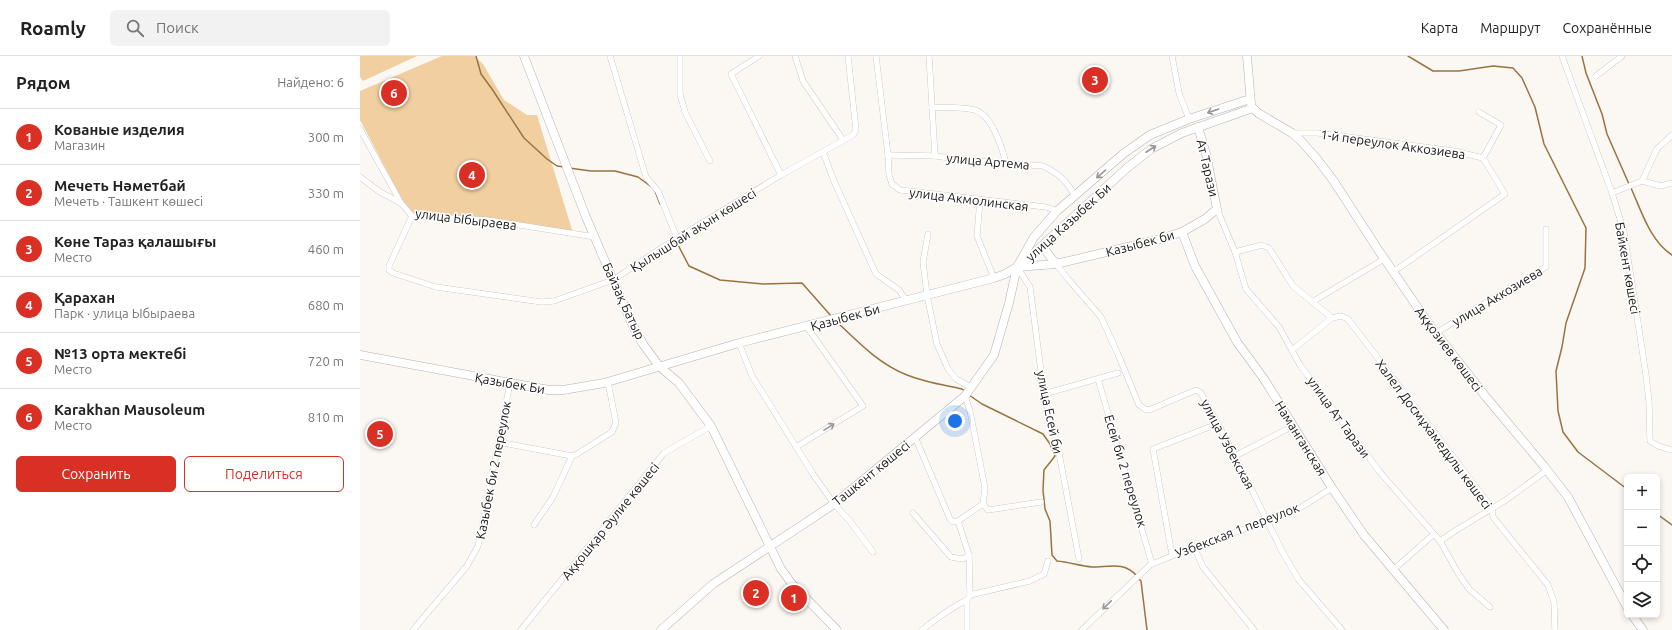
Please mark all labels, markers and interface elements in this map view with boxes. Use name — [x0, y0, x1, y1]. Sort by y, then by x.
search box — [110, 10, 390, 46]
text: Roamly — [20, 17, 86, 39]
icon: search — [124, 17, 146, 39]
text: Поиск — [156, 19, 199, 36]
text: Карта — [1421, 20, 1458, 36]
text: Маршрут — [1480, 20, 1541, 36]
text: Сохранённые — [1563, 20, 1652, 36]
pin: 3 — [1082, 65, 1108, 95]
text: Рядом — [16, 73, 71, 92]
text: Найдено: 6 — [277, 75, 344, 89]
pin: 6 — [381, 78, 407, 108]
one-way arrow — [1206, 108, 1219, 115]
text: Кованые изделия — [54, 121, 185, 138]
street label: 1-й переулок Аккозиева — [1320, 127, 1466, 161]
text: 1 — [25, 130, 33, 144]
text: 300 m — [308, 130, 344, 144]
text: Магазин — [54, 138, 105, 152]
street label: Ат Тарази — [1195, 138, 1221, 198]
one-way arrow — [1145, 145, 1157, 153]
street label: улица Артема — [946, 150, 1030, 172]
pin: 4 — [459, 160, 485, 190]
one-way arrow — [1095, 169, 1106, 178]
text: Мечеть Нәметбай — [54, 177, 186, 194]
street label: улица Казыбек Би — [1023, 180, 1113, 264]
street label: Қылышбай ақын көшесі — [628, 185, 758, 275]
street label: улица Акмолинская — [909, 185, 1029, 213]
text: 2 — [25, 186, 33, 200]
text: 330 m — [308, 186, 344, 200]
text: Мечеть · Ташкент көшесі — [54, 194, 203, 208]
street label: улица Ыбыраева — [415, 206, 517, 232]
street label: Байкент көшесі — [1613, 221, 1643, 315]
street label: Казыбек би — [1104, 227, 1176, 259]
text: Көне Тараз қалашығы — [54, 233, 216, 250]
text: 3 — [25, 242, 33, 256]
text: 460 m — [308, 242, 344, 256]
text: Место — [54, 250, 92, 264]
street label: Байзақ Батыр — [600, 260, 648, 342]
street label: улица Аккозиева — [1449, 264, 1545, 328]
text: Қарахан — [54, 289, 115, 306]
text: 4 — [25, 298, 33, 312]
text: 680 m — [308, 298, 344, 312]
street label: Қазыбек Би — [809, 301, 881, 333]
street label: Аққозиев көшесі — [1413, 304, 1485, 394]
text: Парк · улица Ыбыраева — [54, 306, 195, 320]
text: №13 орта мектебі — [54, 345, 187, 362]
text: 5 — [25, 354, 33, 368]
text: 720 m — [308, 354, 344, 368]
street label: Халел Досмұхамедұлы көшесі — [1373, 357, 1495, 511]
text: Место — [54, 362, 92, 376]
street label: улица Есей би — [1034, 369, 1066, 455]
street label: Қазыбек Би — [474, 370, 546, 396]
street label: улица Ат Тарази — [1305, 374, 1373, 460]
street label: улица Узбекская — [1198, 397, 1258, 491]
street label: Наманганская — [1272, 398, 1330, 478]
street label: Казыбек би 2 переулок — [473, 399, 513, 540]
text: Karakhan Mausoleum — [54, 401, 205, 418]
text: 6 — [25, 410, 33, 424]
text: 810 m — [308, 410, 344, 424]
your location — [945, 411, 965, 431]
street label: Есей би 2 переулок — [1102, 413, 1150, 529]
text: Место — [54, 418, 92, 432]
pin: 5 — [367, 419, 393, 449]
one-way arrow — [823, 422, 835, 430]
street label: Ташкент көшесі — [830, 438, 912, 508]
button: Сохранить — [16, 456, 176, 492]
button: Поделиться — [184, 456, 344, 492]
street label: Аққошқар Әулие көшесі — [559, 460, 661, 582]
map controls — [1624, 474, 1660, 618]
button: + — [1624, 474, 1660, 510]
street label: Узбекская 1 переулок — [1173, 500, 1301, 560]
button: − — [1624, 510, 1660, 546]
button: locate — [1624, 546, 1660, 582]
pin: 2 — [743, 578, 769, 608]
button: layers — [1624, 582, 1660, 618]
pin: 1 — [781, 583, 807, 613]
one-way arrow — [1103, 600, 1113, 609]

